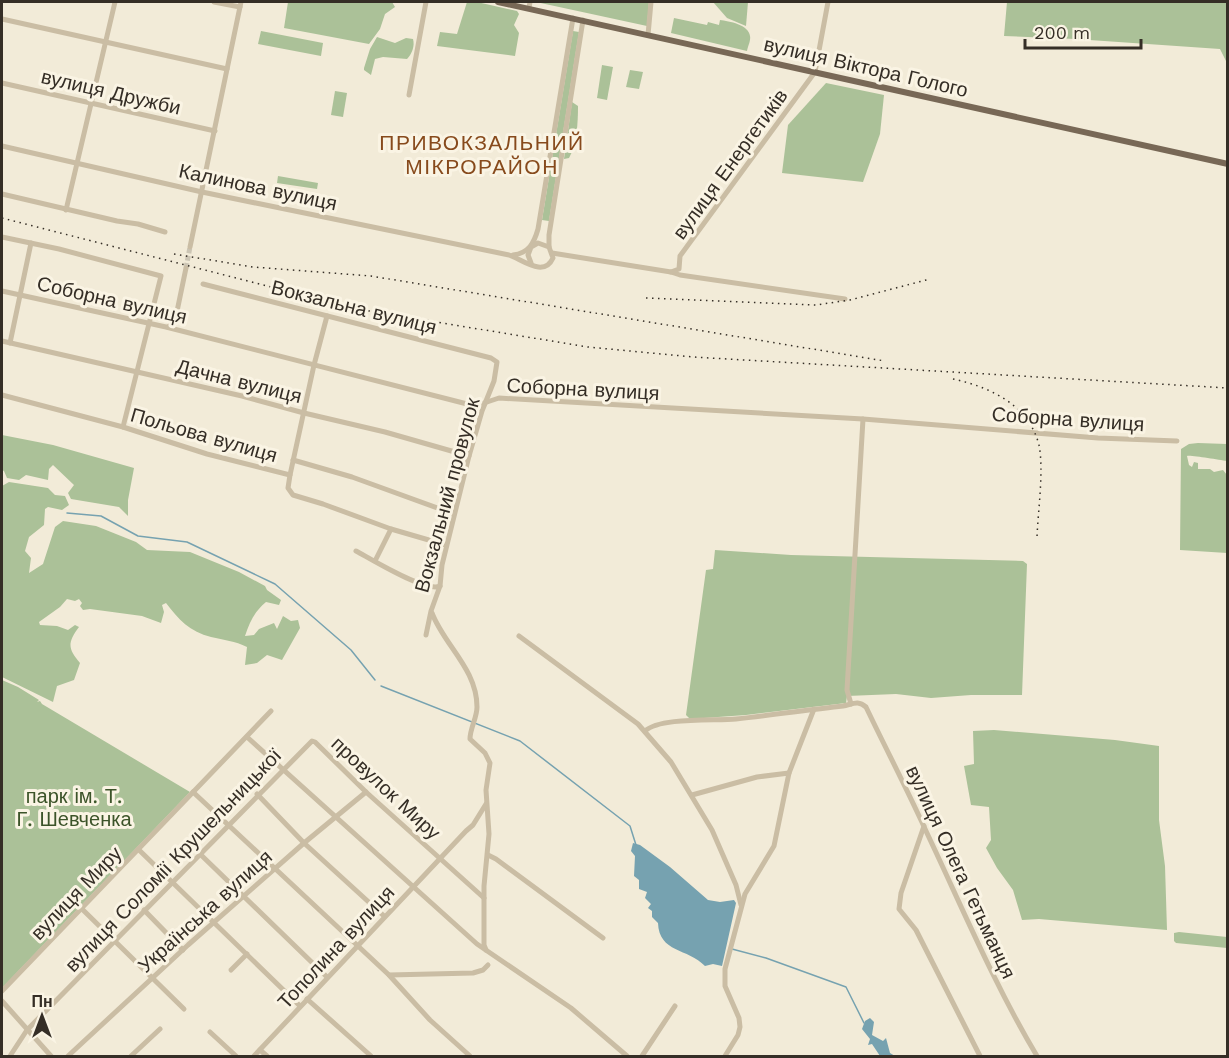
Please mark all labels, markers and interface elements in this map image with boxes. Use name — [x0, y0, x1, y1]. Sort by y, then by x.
scale bar — [1025, 12, 1140, 50]
text: 200 m — [1034, 22, 1090, 43]
street label: вулиця Віктора Голого — [762, 32, 970, 102]
street label: вулиця Дружби — [39, 64, 183, 120]
street label: вулиця Енергетиків — [667, 84, 793, 244]
district label: ПРИВОКЗАЛЬНИЙ МІКРОРАЙОН — [379, 130, 585, 179]
street label: Калинова вулиця — [177, 159, 339, 215]
street label: Соборна вулиця — [35, 271, 189, 329]
street label: Вокзальна вулиця — [269, 275, 439, 339]
street label: Дачна вулиця — [174, 354, 304, 408]
street label: Соборна вулиця — [506, 373, 660, 405]
street label: Вокзальний провулок — [409, 395, 485, 595]
street label: Соборна вулиця — [991, 402, 1145, 436]
street label: Польова вулиця — [128, 403, 280, 467]
street label: провулок Миру — [327, 731, 445, 845]
street label: вулиця Соломії Крушельницької — [60, 743, 287, 977]
street label: вулиця Олега Гетьманця — [901, 762, 1021, 982]
park label: парк ім. Т. Г. Шевченка — [16, 784, 132, 831]
street label: вулиця Миру — [26, 841, 126, 945]
street label: Українська вулиця — [133, 845, 277, 977]
street label: Тополина вулиця — [273, 880, 399, 1014]
north arrow — [12, 986, 72, 1046]
text: Пн — [31, 992, 53, 1011]

